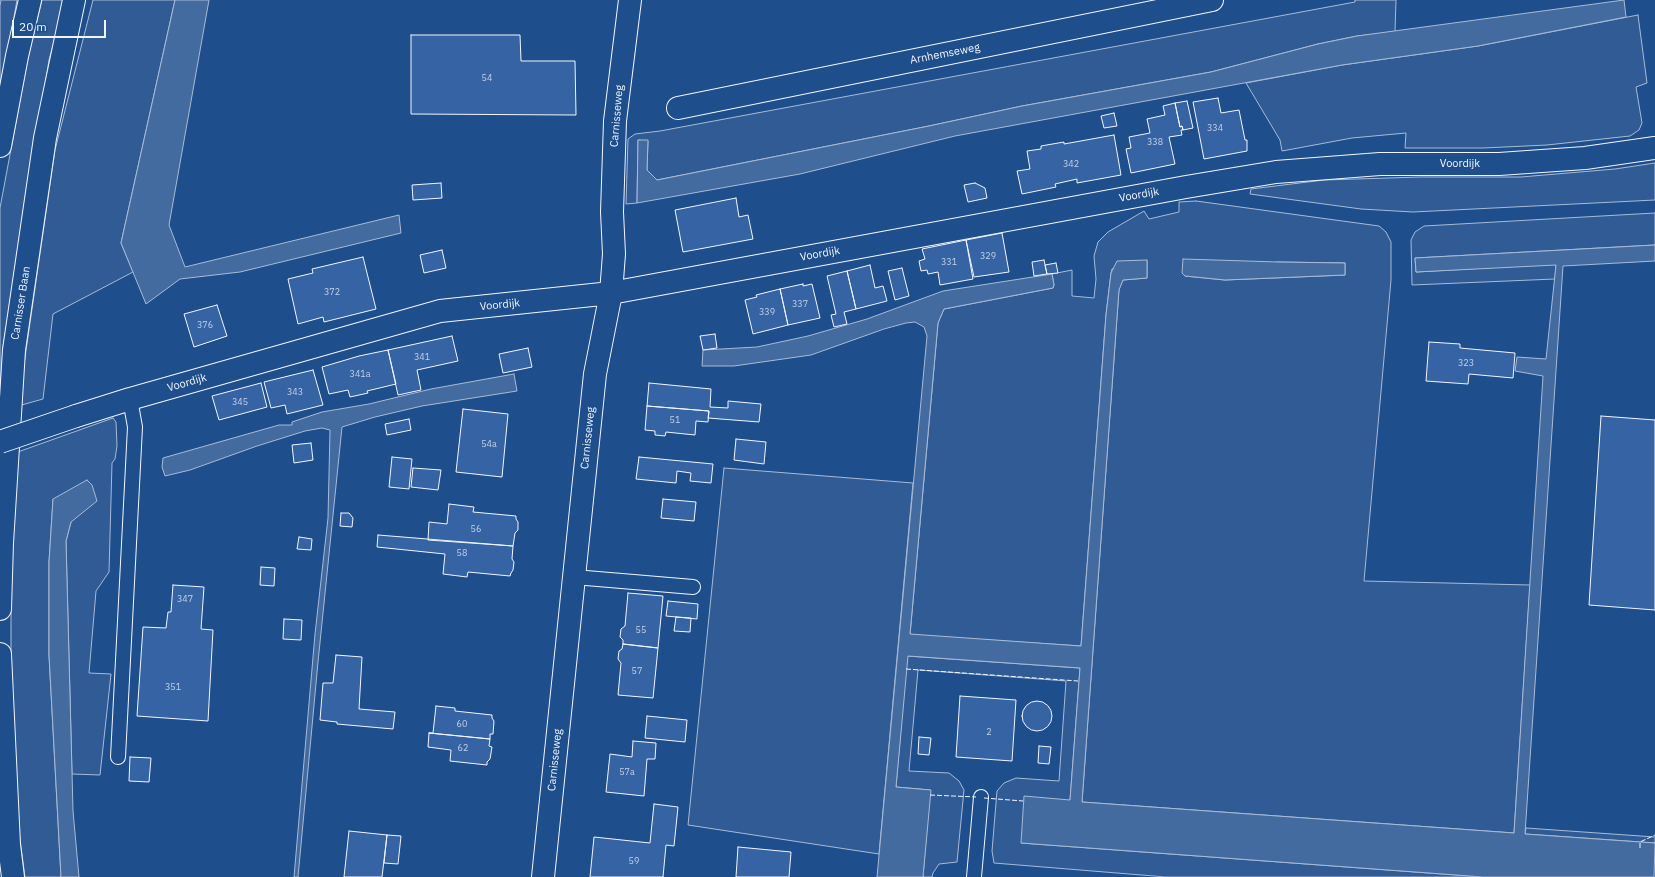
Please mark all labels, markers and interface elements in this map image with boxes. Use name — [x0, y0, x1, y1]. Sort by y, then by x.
scale bar — [14, 12, 108, 38]
text: 20 m — [19, 19, 47, 34]
street label: Arnhemseweg — [909, 41, 981, 67]
house number: 54 — [482, 73, 492, 83]
street label: Carnisseweg — [608, 84, 626, 148]
house number: 334 — [1207, 123, 1223, 133]
house number: 338 — [1147, 137, 1163, 147]
street label: Voordijk — [1440, 157, 1480, 171]
house number: 342 — [1063, 159, 1079, 169]
street label: Voordijk — [1118, 185, 1160, 205]
street label: Voordijk — [799, 244, 841, 264]
house number: 329 — [980, 251, 996, 261]
house number: 331 — [941, 257, 957, 267]
street label: Carnisser Baan — [9, 265, 33, 341]
house number: 372 — [324, 287, 340, 297]
street label: Voordijk — [479, 296, 521, 314]
house number: 337 — [792, 299, 808, 309]
house number: 339 — [759, 307, 775, 317]
house number: 376 — [197, 320, 213, 330]
house number: 341 — [414, 352, 430, 362]
house number: 323 — [1458, 358, 1474, 368]
house number: 341a — [349, 369, 371, 379]
street label: Voordijk — [166, 371, 208, 395]
house number: 343 — [287, 387, 303, 397]
house number: 345 — [232, 397, 248, 407]
street label: Carnisseweg — [578, 406, 598, 470]
house number: 51 — [670, 415, 680, 425]
house number: 54a — [481, 439, 497, 449]
house number: 56 — [471, 524, 481, 534]
house number: 58 — [457, 548, 467, 558]
house number: 347 — [177, 594, 193, 604]
house number: 55 — [636, 625, 646, 635]
house number: 57 — [632, 666, 642, 676]
house number: 351 — [165, 682, 181, 692]
house number: 60 — [457, 719, 467, 729]
house number: 2 — [986, 727, 992, 737]
street label: Carnisseweg — [545, 728, 565, 792]
house number: 62 — [458, 743, 468, 753]
house number: 57a — [619, 767, 635, 777]
house number: 59 — [629, 856, 639, 866]

